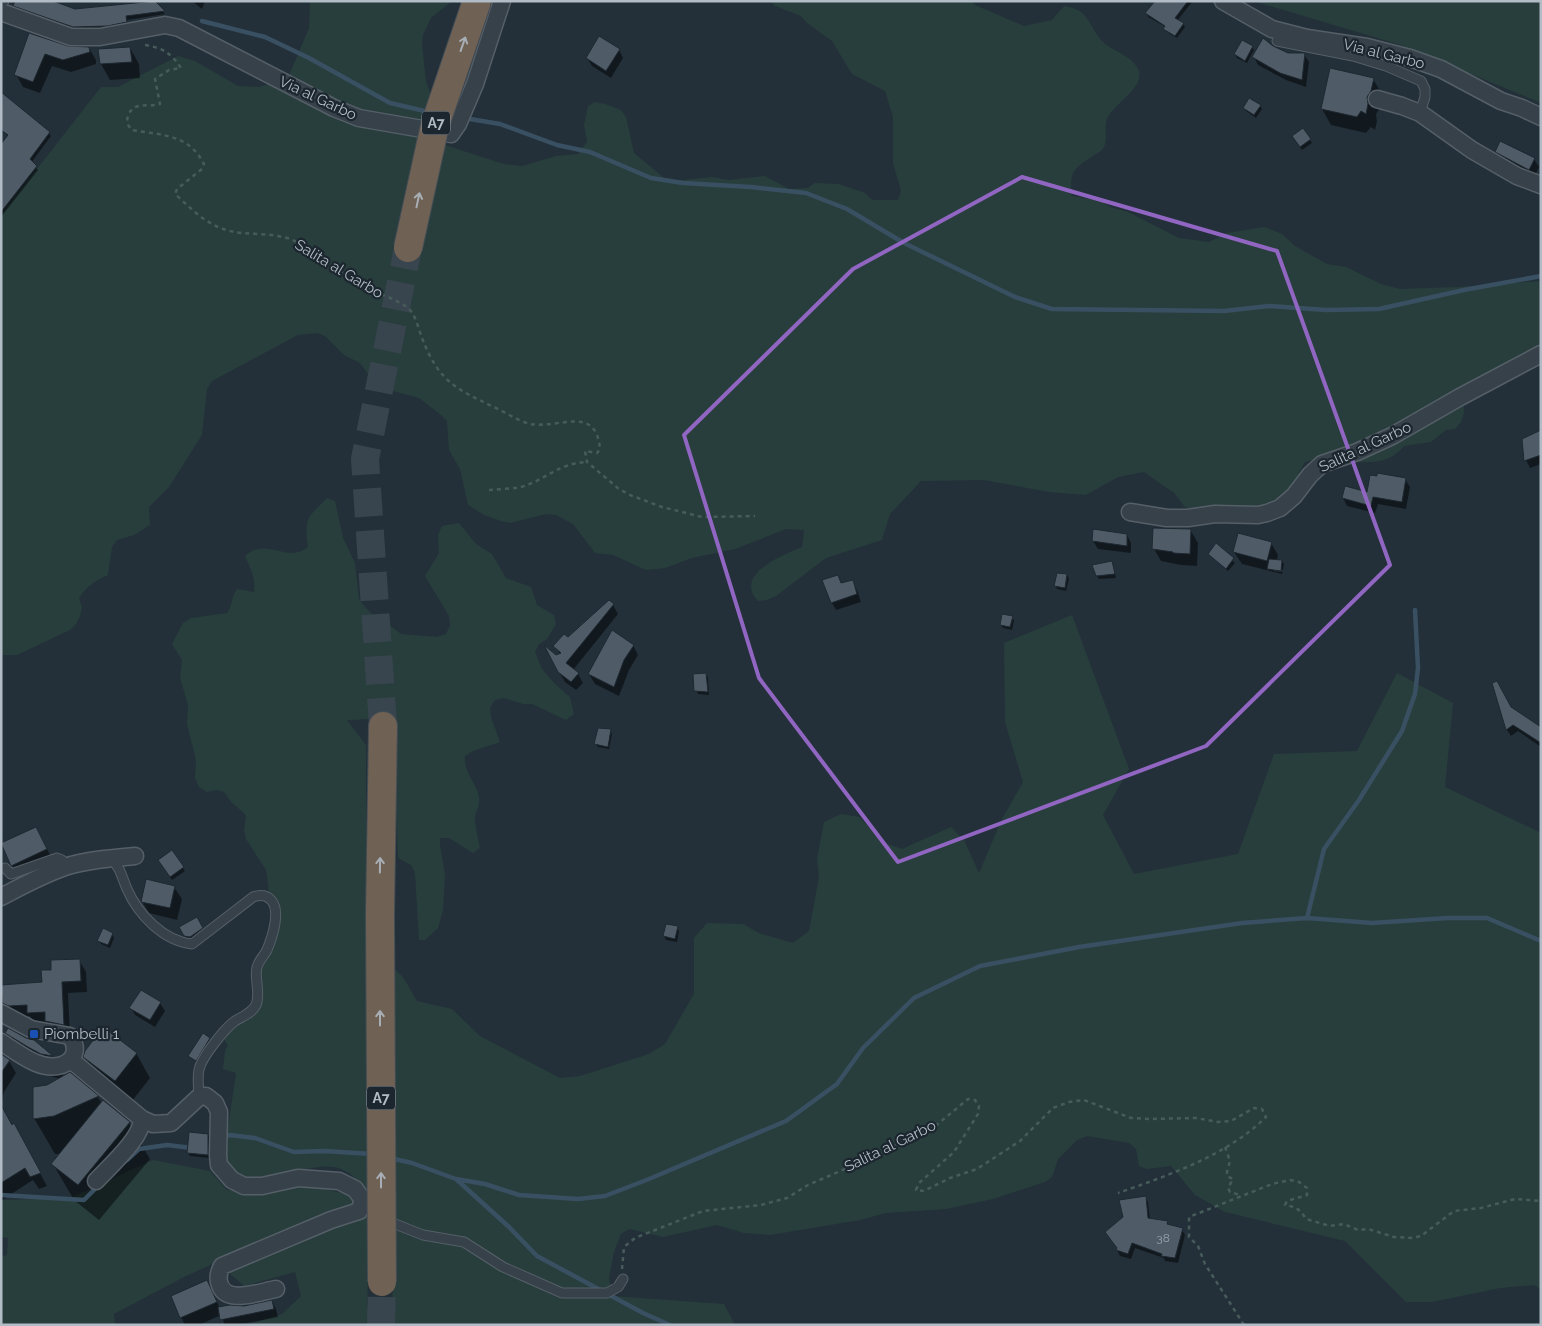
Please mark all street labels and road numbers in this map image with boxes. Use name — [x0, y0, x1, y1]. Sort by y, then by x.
street label: Via al Garbo — [1341, 35, 1427, 73]
street label: Via al Garbo — [276, 72, 360, 124]
road number: A7 — [422, 112, 450, 134]
street label: Salita al Garbo — [292, 236, 386, 302]
street label: Salita al Garbo — [1316, 418, 1414, 476]
road number: A7 — [367, 1086, 395, 1110]
street label: Salita al Garbo — [841, 1116, 939, 1176]

